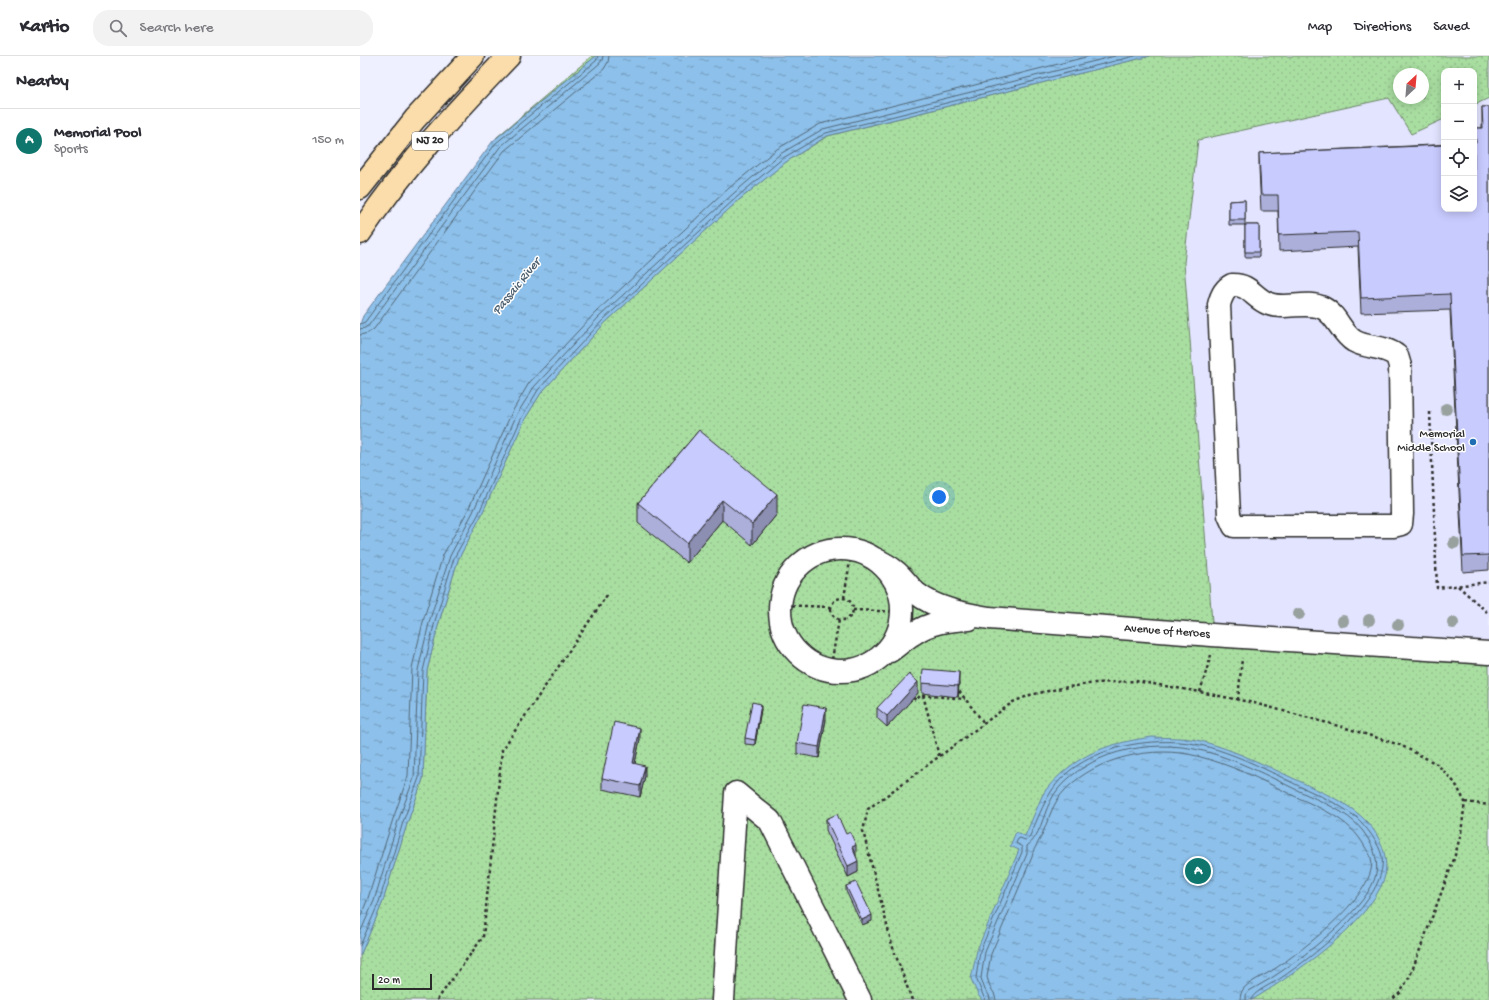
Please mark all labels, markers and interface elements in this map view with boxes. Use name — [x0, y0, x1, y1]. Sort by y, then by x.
search box — [93, 10, 373, 46]
text: Kartio — [20, 16, 69, 39]
icon: search — [107, 17, 129, 39]
text: Search here — [139, 19, 213, 37]
text: Map — [1308, 19, 1332, 36]
text: Directions — [1354, 19, 1411, 36]
text: Saved — [1433, 19, 1469, 36]
north arrow — [1393, 68, 1429, 104]
map controls — [1441, 68, 1477, 212]
button: + — [1441, 68, 1477, 104]
text: Nearby — [16, 72, 69, 92]
button: − — [1441, 104, 1477, 140]
text: Memorial Pool — [54, 124, 141, 142]
road number: NJ 20 — [412, 132, 448, 150]
text: A — [25, 133, 33, 148]
text: 150 m — [312, 133, 344, 148]
button: locate — [1441, 140, 1477, 176]
text: Sports — [54, 142, 88, 157]
button: layers — [1441, 176, 1477, 212]
water label: Passaic River — [490, 254, 546, 318]
place label: Memorial Middle School — [1397, 428, 1465, 456]
marker: Memorial Middle School — [1468, 437, 1478, 447]
your location — [929, 487, 949, 507]
street label: Avenue of Heroes — [1124, 622, 1211, 642]
pin: A — [1185, 856, 1211, 886]
scale bar — [372, 972, 432, 991]
text: 20 m — [378, 975, 400, 987]

